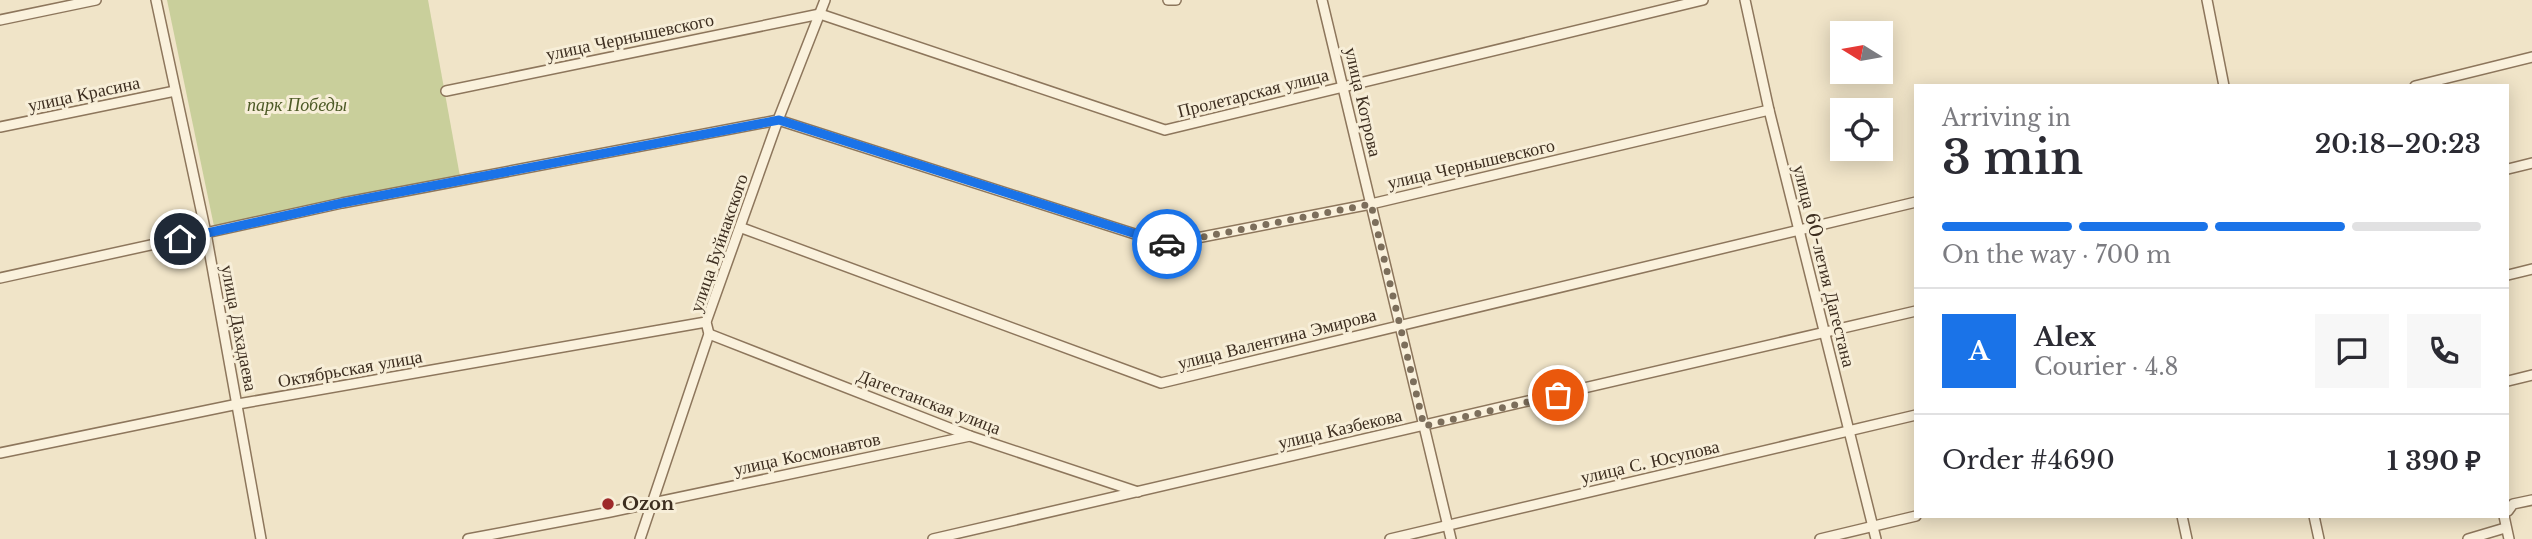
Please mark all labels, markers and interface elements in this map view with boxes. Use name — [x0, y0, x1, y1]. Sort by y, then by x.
street label: улица Чернышевского — [544, 8, 716, 66]
north arrow — [1830, 21, 1894, 84]
map controls — [1830, 21, 1893, 161]
street label: улица Котрова — [1340, 45, 1386, 159]
street label: Пролетарская улица — [1175, 64, 1331, 122]
street label: улица Красина — [26, 71, 142, 117]
park label: парк Победы — [247, 94, 347, 116]
button: locate — [1830, 98, 1893, 161]
text: Arriving in — [1942, 104, 2071, 132]
text: 20:18–20:23 — [2315, 128, 2481, 160]
text: 3 min — [1942, 129, 2083, 186]
street label: улица Чернышевского — [1385, 134, 1557, 194]
street label: улица 60-летия Дагестана — [1788, 163, 1860, 369]
street label: улица Буйнакского — [685, 171, 753, 315]
pin — [150, 209, 210, 269]
courier — [1132, 209, 1202, 279]
icon: home — [161, 220, 199, 258]
icon: car — [1148, 225, 1186, 263]
text: On the way · 700 m — [1942, 241, 2171, 269]
street label: улица Дахадаева — [216, 263, 262, 393]
street label: улица Валентина Эмирова — [1175, 304, 1379, 374]
button: chat — [2315, 314, 2389, 388]
button: phone — [2407, 314, 2481, 388]
text: Alex — [2034, 321, 2096, 353]
text: A — [1968, 335, 1990, 367]
street label: Октябрьская улица — [276, 345, 424, 393]
text: Courier · 4.8 — [2034, 353, 2179, 381]
street label: Дагестанская улица — [854, 365, 1004, 439]
pin — [1528, 365, 1588, 425]
icon: bag — [1539, 376, 1577, 414]
street label: улица Казбекова — [1276, 404, 1404, 454]
street label: улица Космонавтов — [732, 428, 882, 480]
street label: улица С. Юсупова — [1578, 435, 1722, 489]
text: Order #4690 — [1942, 444, 2115, 476]
text: 1 390 ₽ — [2387, 445, 2481, 477]
place label: Ozon — [622, 493, 674, 515]
marker: Ozon — [600, 496, 616, 512]

